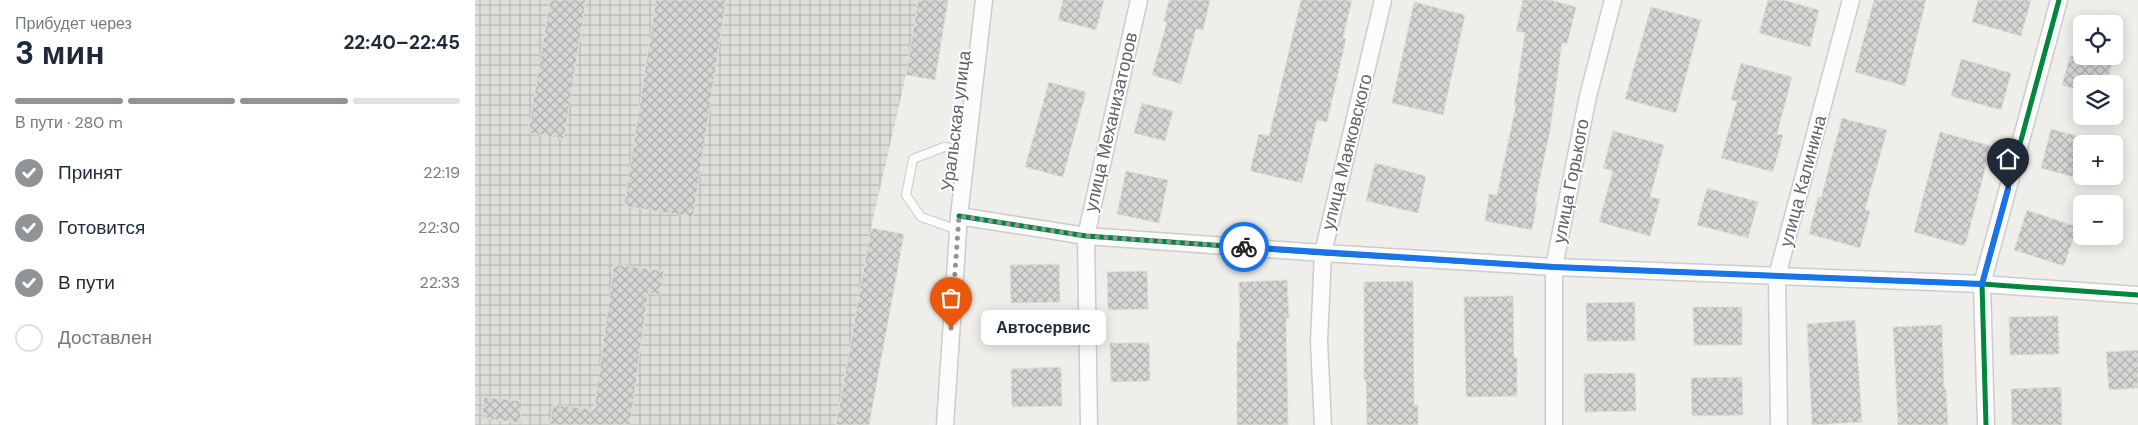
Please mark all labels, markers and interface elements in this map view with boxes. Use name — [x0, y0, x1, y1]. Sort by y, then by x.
text: Прибудет через — [15, 13, 132, 34]
map controls — [2073, 15, 2123, 245]
button: locate — [2073, 15, 2123, 65]
text: 22:40–22:45 — [343, 30, 460, 55]
street label: улица Механизаторов — [1079, 30, 1143, 214]
text: 3 мин — [15, 32, 105, 74]
street label: Уральская улица — [935, 48, 977, 193]
street label: улица Маяковского — [1316, 71, 1378, 233]
button: layers — [2073, 75, 2123, 125]
text: В пути · 280 m — [15, 112, 123, 133]
street label: улица Калинина — [1774, 112, 1832, 249]
street label: улица Горького — [1547, 117, 1595, 245]
button: + — [2073, 135, 2123, 185]
pin — [1987, 138, 2029, 189]
icon: home — [1994, 145, 2022, 173]
icon: check — [15, 159, 43, 187]
text: Принят — [58, 160, 122, 185]
text: 22:19 — [423, 162, 460, 183]
button: − — [2073, 195, 2123, 245]
icon: check — [15, 214, 43, 242]
text: Готовится — [58, 215, 145, 240]
text: 22:30 — [418, 217, 460, 238]
courier — [1219, 222, 1269, 272]
icon: bike — [1230, 233, 1258, 261]
icon: check — [15, 269, 43, 297]
text: В пути — [58, 270, 115, 295]
text: 22:33 — [419, 272, 460, 293]
pin — [930, 277, 972, 328]
icon: bag — [937, 284, 965, 312]
callout: Автосервис — [981, 310, 1106, 346]
text: Автосервис — [996, 317, 1091, 338]
text: Доставлен — [58, 325, 152, 350]

